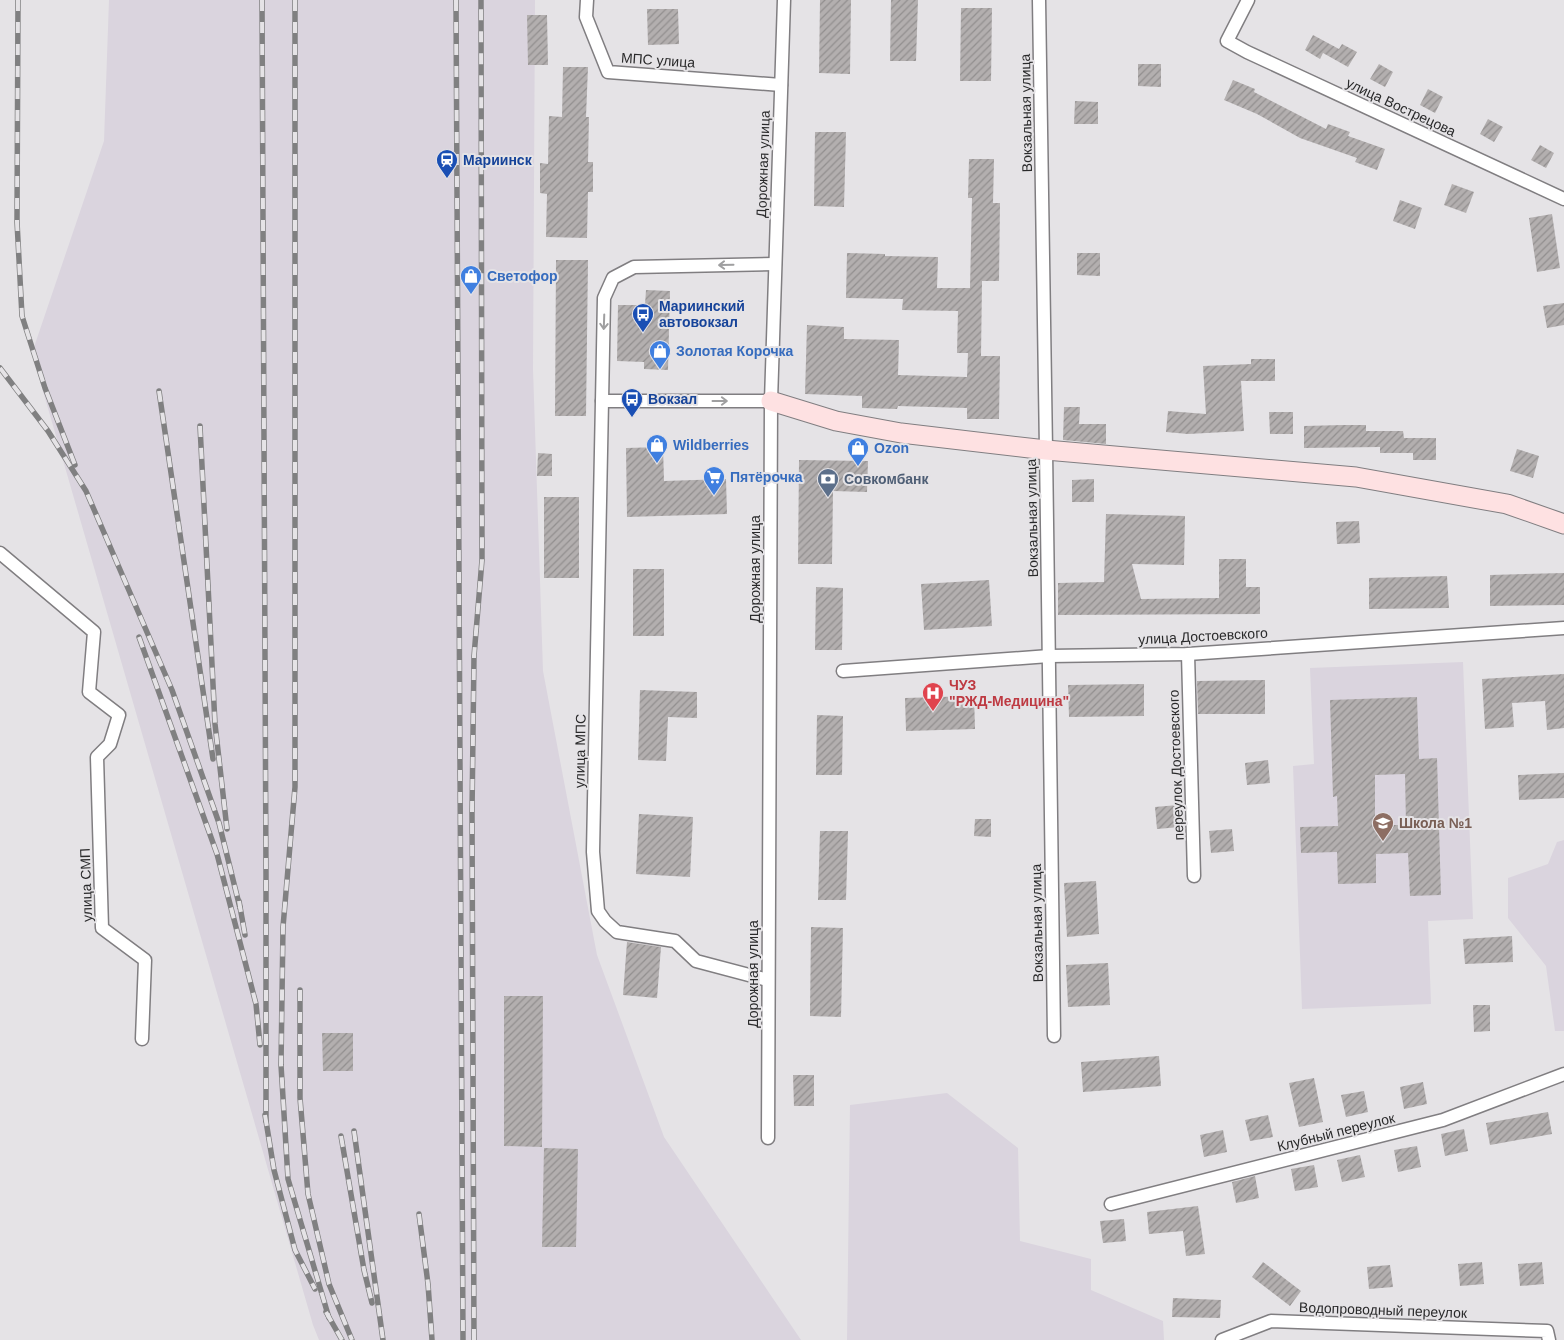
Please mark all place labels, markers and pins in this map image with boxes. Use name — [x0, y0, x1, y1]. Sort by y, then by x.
station icon: Мариинск — [435, 148, 459, 179]
place label: Мариинск — [463, 152, 533, 168]
shop icon: Светофор — [459, 264, 483, 295]
place label: Светофор — [487, 268, 558, 284]
place label: Мариинский автовокзал — [659, 298, 745, 330]
bus stop icon: Мариинский автовокзал — [631, 302, 655, 333]
shop icon: Золотая Корочка — [648, 339, 672, 370]
place label: Золотая Корочка — [676, 343, 794, 359]
bus stop icon: Вокзал — [620, 387, 644, 418]
place label: Вокзал — [648, 391, 697, 407]
shop icon: Wildberries — [645, 433, 669, 464]
shop icon: Ozon — [846, 436, 870, 467]
place label: Wildberries — [673, 437, 749, 453]
place label: Ozon — [874, 440, 909, 456]
supermarket icon: Пятёрочка — [702, 465, 726, 496]
bank icon: Совкомбанк — [816, 467, 840, 498]
place label: Пятёрочка — [730, 469, 803, 485]
place label: Совкомбанк — [844, 471, 930, 487]
place label: ЧУЗ "РЖД-Медицина" — [949, 677, 1069, 709]
hospital icon: ЧУЗ "РЖД-Медицина" — [921, 681, 945, 712]
school or university icon: Школа №1 — [1371, 811, 1395, 842]
place label: Школа №1 — [1399, 815, 1472, 831]

